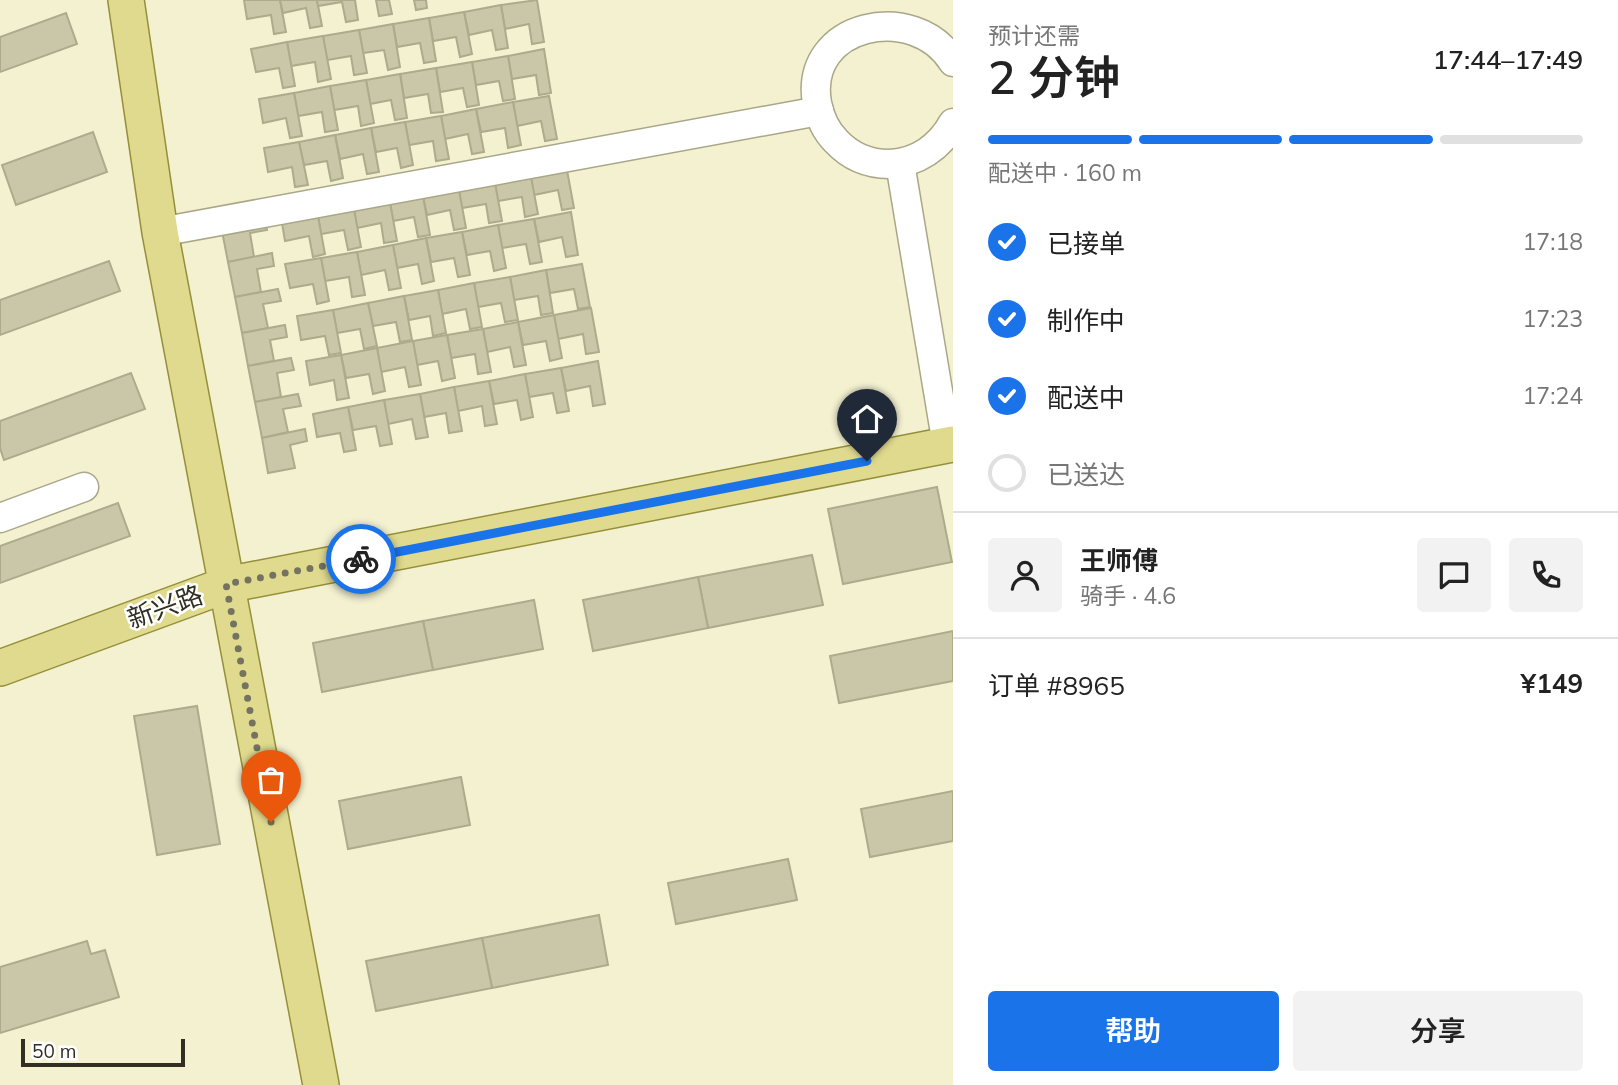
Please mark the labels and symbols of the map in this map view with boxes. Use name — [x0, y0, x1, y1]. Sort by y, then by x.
pin — [837, 389, 897, 461]
courier — [326, 524, 396, 594]
street label: 新兴路 — [123, 578, 207, 635]
pin — [241, 750, 301, 822]
scale bar — [21, 1036, 186, 1068]

